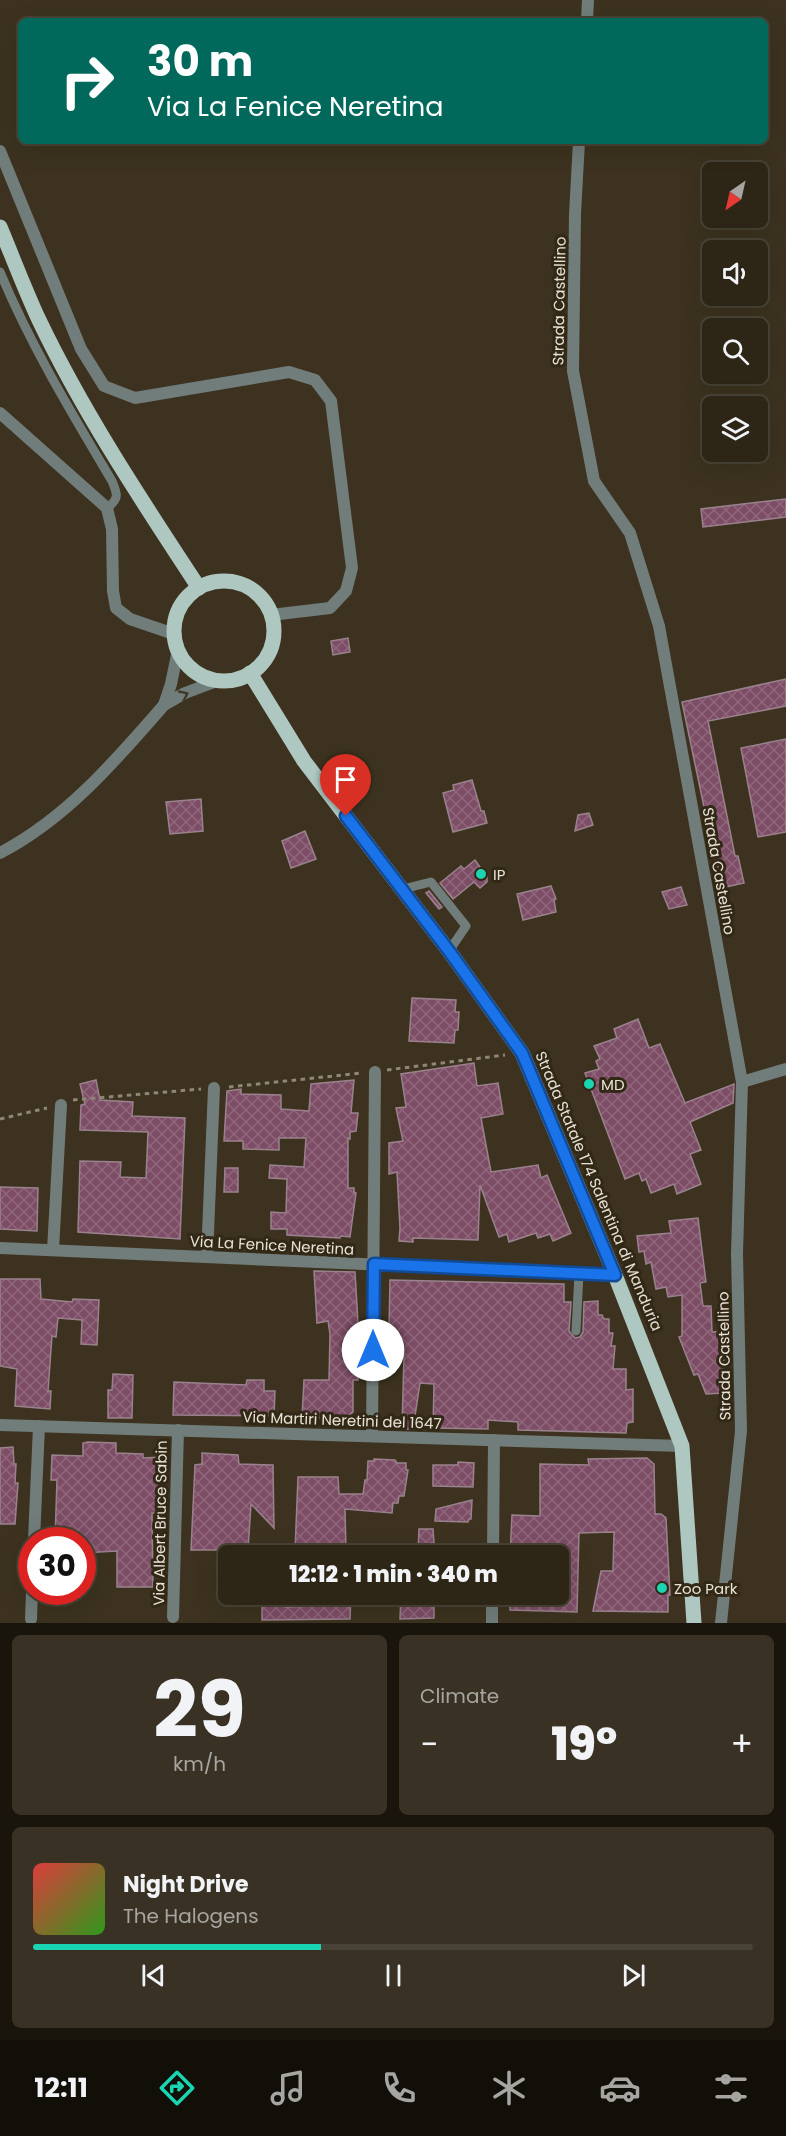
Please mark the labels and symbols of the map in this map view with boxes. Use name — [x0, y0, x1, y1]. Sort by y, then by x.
north arrow — [702, 162, 768, 228]
street label: Strada Castellino — [547, 236, 571, 366]
one-way arrow — [177, 690, 188, 702]
pin — [320, 754, 371, 816]
street label: Strada Castellino — [697, 806, 741, 936]
place label: IP — [493, 864, 506, 885]
marker: IP — [474, 867, 488, 881]
street label: Strada Statale 174 Salentina di Manduria — [530, 1048, 668, 1334]
place label: MD — [601, 1074, 625, 1095]
marker: MD — [582, 1077, 596, 1091]
street label: Via La Fenice Neretina — [189, 1230, 355, 1260]
street label: Strada Castellino — [712, 1291, 736, 1421]
position arrow — [341, 1318, 405, 1382]
street label: Via Martiri Neretini del 1647 — [242, 1406, 442, 1434]
street label: Via Albert Bruce Sabin — [148, 1440, 172, 1606]
speed limit sign: 30 — [18, 1527, 96, 1605]
place label: Zoo Park — [674, 1578, 738, 1599]
marker: Zoo Park — [655, 1581, 669, 1595]

